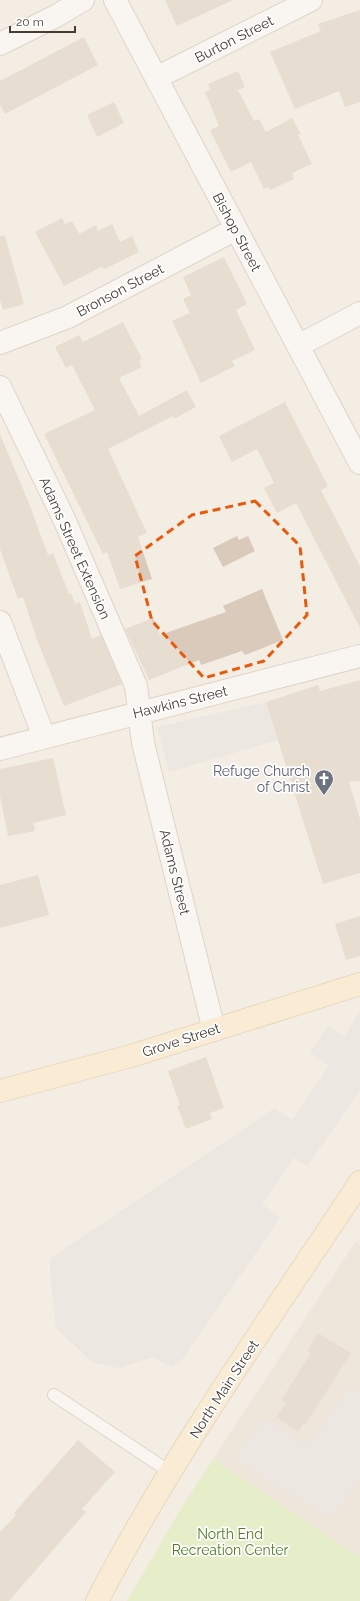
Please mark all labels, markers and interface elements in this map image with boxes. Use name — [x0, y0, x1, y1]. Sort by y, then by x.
scale bar — [10, 8, 75, 34]
street label: Burton Street — [192, 12, 276, 66]
text: 20 m — [16, 15, 44, 29]
street label: Bishop Street — [210, 190, 265, 274]
street label: Bronson Street — [74, 260, 166, 320]
street label: Adams Street Extension — [36, 474, 114, 622]
street label: Hawkins Street — [131, 682, 229, 721]
place label: Refuge Church of Christ — [213, 763, 310, 795]
church icon: Refuge Church of Christ — [313, 768, 335, 796]
street label: Adams Street — [157, 828, 193, 917]
street label: Grove Street — [140, 1020, 222, 1060]
street label: North Main Street — [186, 1337, 262, 1441]
park label: North End Recreation Center — [172, 1526, 288, 1558]

